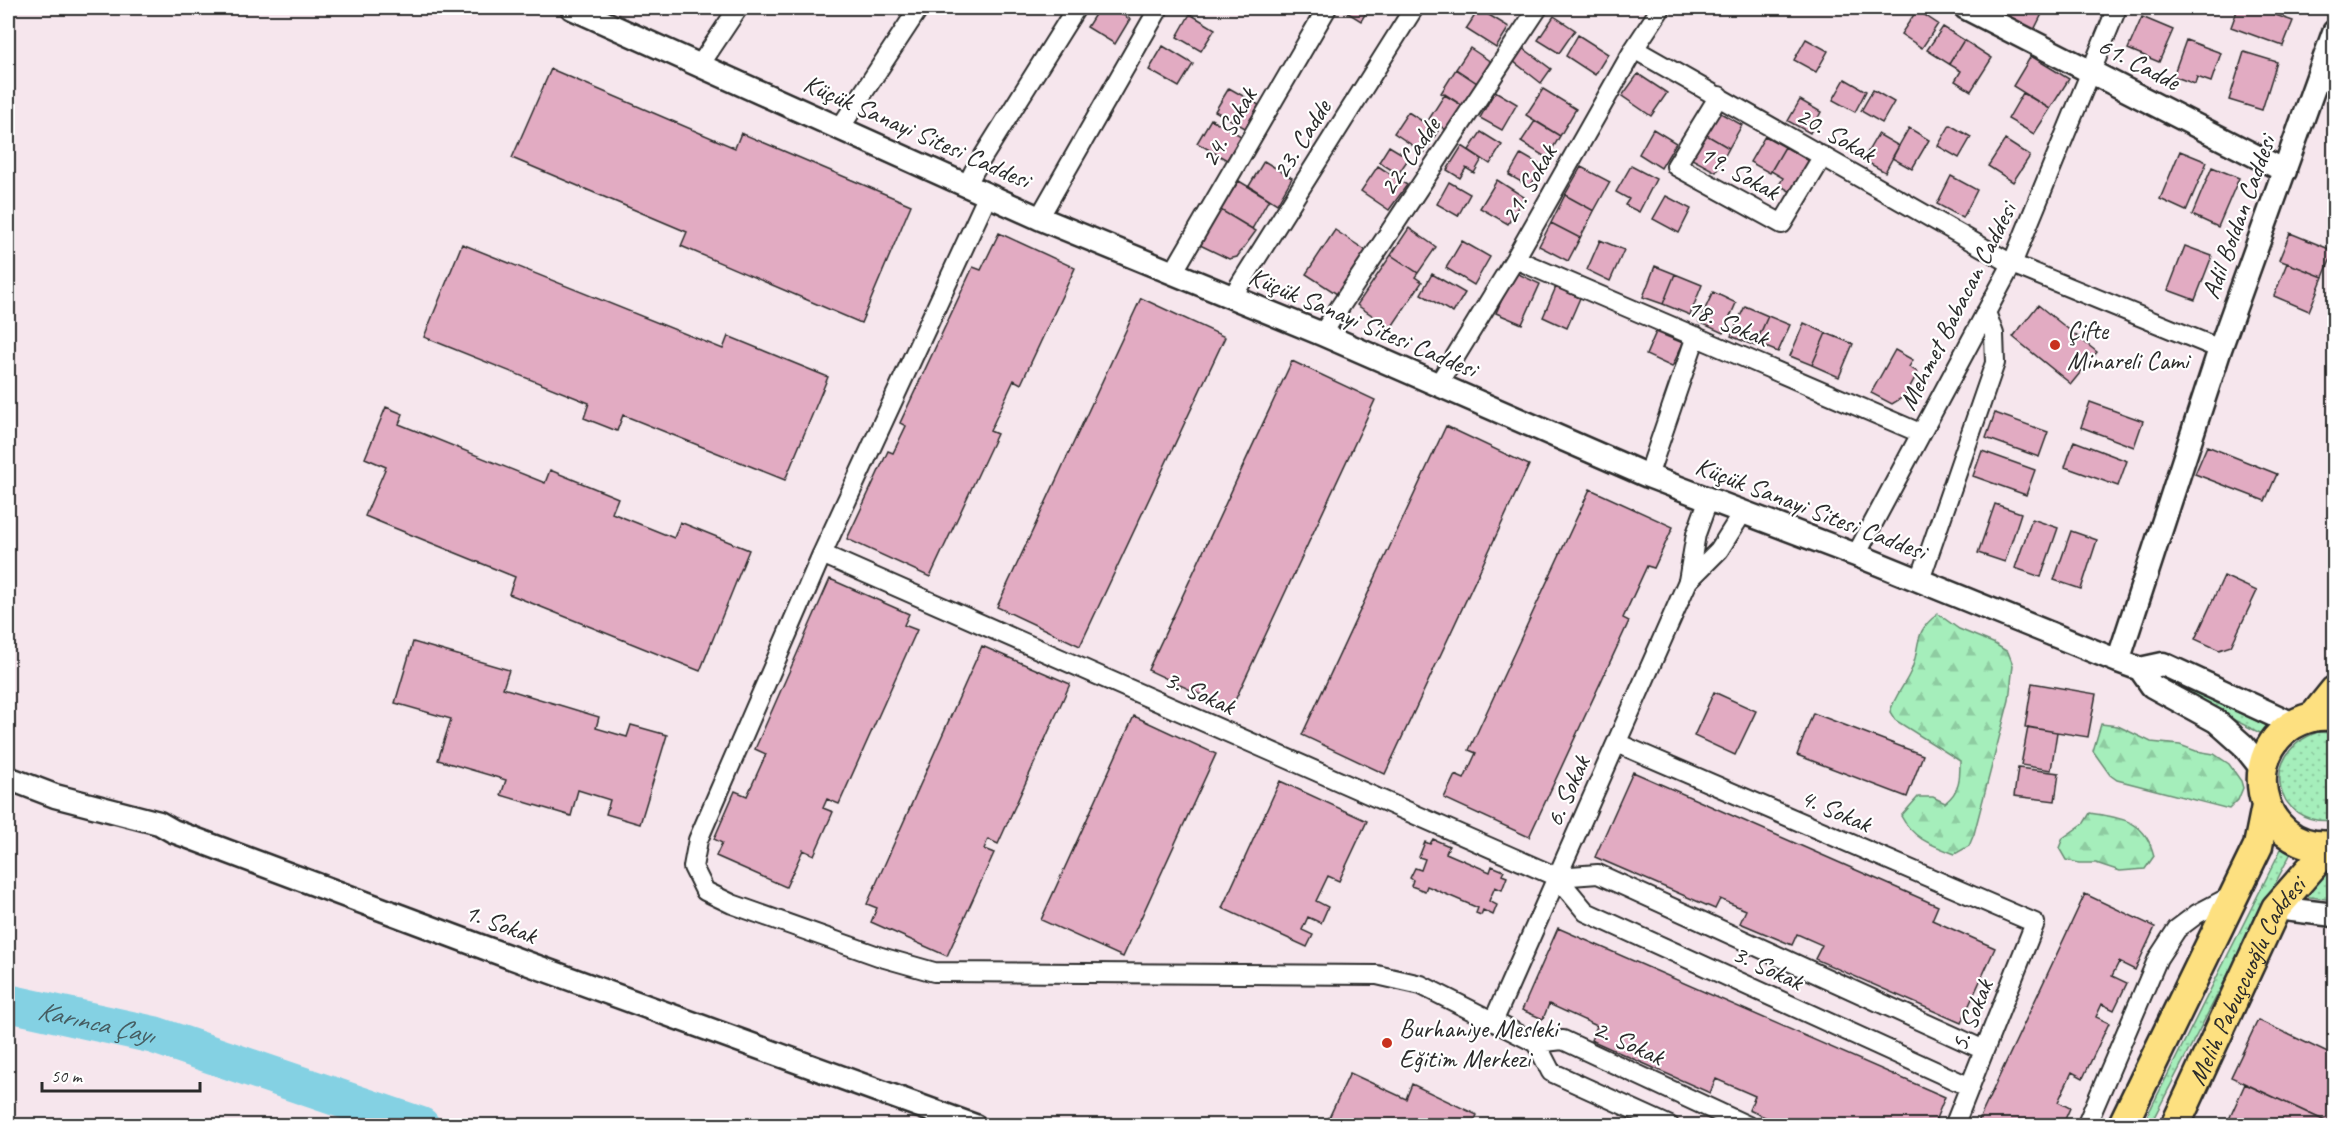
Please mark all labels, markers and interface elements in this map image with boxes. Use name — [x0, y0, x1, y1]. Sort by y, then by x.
street label: 61. Cadde — [2092, 29, 2187, 99]
street label: Küçük Sanayi Sitesi Caddesi — [798, 67, 1038, 198]
street label: 24. Sokak — [1193, 81, 1265, 173]
street label: 23. Cadde — [1264, 92, 1339, 185]
street label: 20. Sokak — [1790, 99, 1882, 171]
street label: 22. Cadde — [1371, 110, 1448, 202]
street label: Adil Boldan Caddesi — [2194, 128, 2284, 303]
street label: 19. Sokak — [1694, 137, 1787, 208]
street label: 21. Sokak — [1493, 138, 1565, 230]
street label: Mehmet Babacan Caddesi — [1891, 194, 2025, 415]
street label: Küçük Sanayi Sitesi Caddesi — [1244, 260, 1485, 387]
street label: 18. Sokak — [1682, 291, 1775, 355]
place label: Çifte Minareli Cami — [2067, 314, 2192, 377]
marker: Çifte Minareli Cami — [2048, 338, 2062, 352]
street label: Küçük Sanayi Sitesi Caddesi — [1691, 449, 1934, 569]
street label: 3. Sokak — [1159, 662, 1242, 723]
street label: 6. Sokak — [1537, 749, 1598, 832]
street label: 4. Sokak — [1795, 781, 1878, 841]
street label: Melih Pabuçcuoğlu Caddesi — [2180, 868, 2315, 1090]
street label: 1. Sokak — [460, 895, 543, 952]
street label: 3. Sokak — [1727, 937, 1810, 999]
street label: 5. Sokak — [1942, 973, 2001, 1056]
water label: Karınca Çayı — [35, 993, 160, 1052]
place label: Burhaniye Mesleki Eğitim Merkezi — [1399, 1012, 1561, 1075]
street label: 2. Sokak — [1588, 1012, 1671, 1074]
marker: Burhaniye Mesleki Eğitim Merkezi — [1380, 1036, 1394, 1050]
scale bar — [42, 1055, 200, 1093]
text: 50 m — [51, 1065, 84, 1087]

